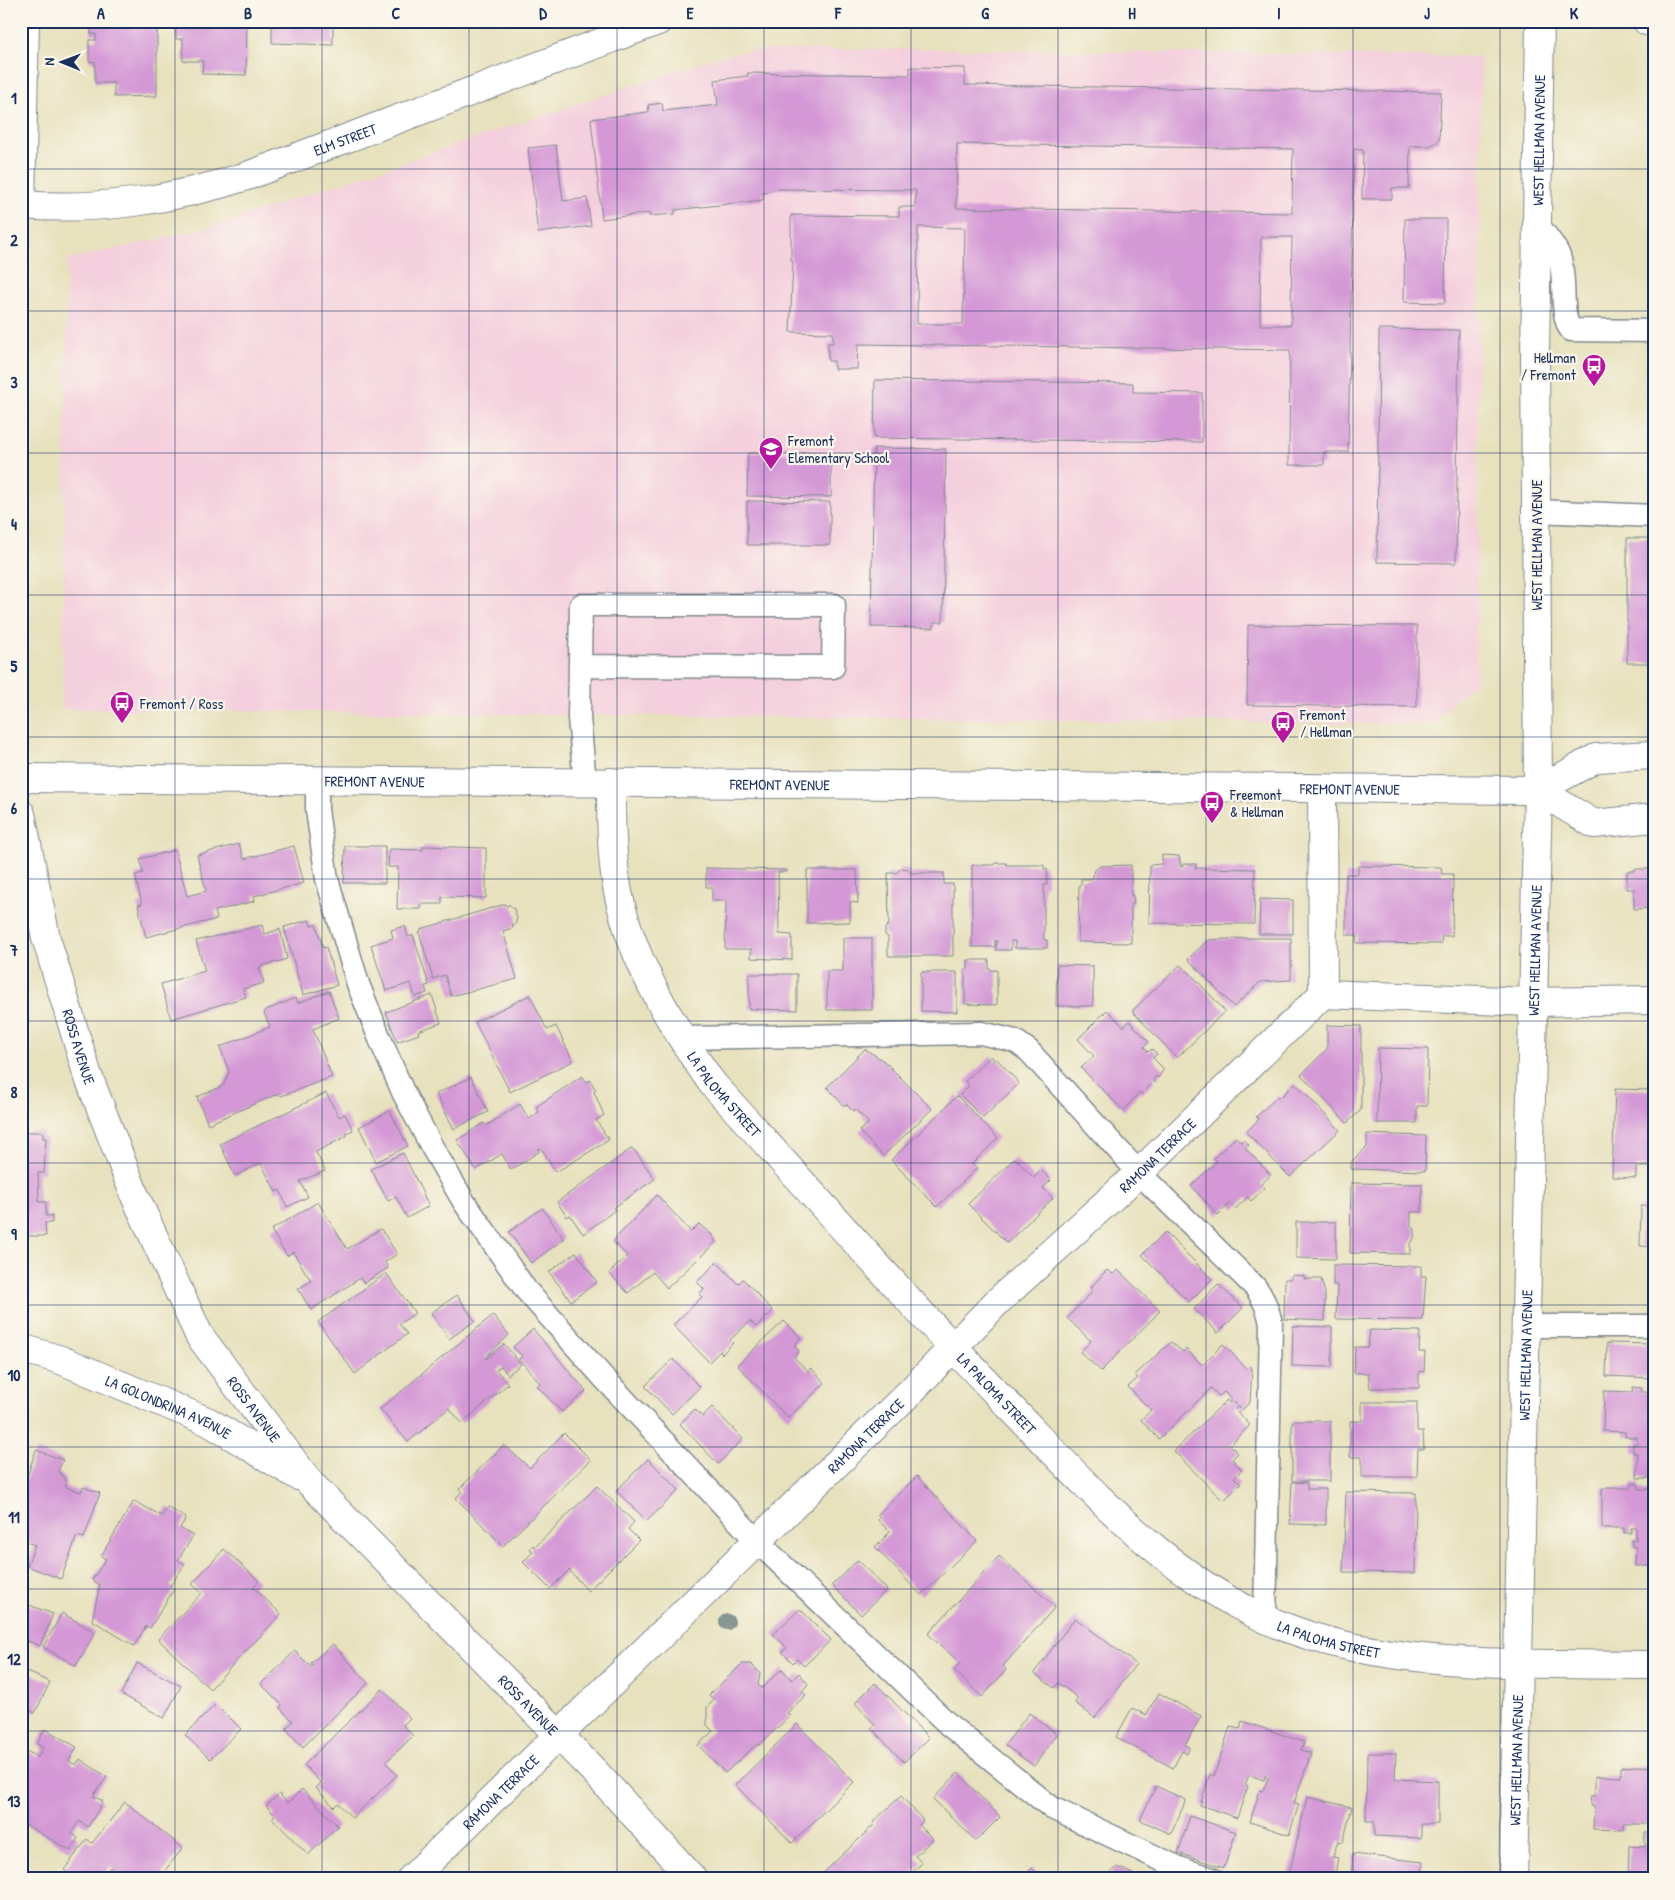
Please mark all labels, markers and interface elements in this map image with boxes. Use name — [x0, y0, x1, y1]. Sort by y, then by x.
text: A — [97, 2, 105, 24]
text: B — [244, 2, 252, 24]
text: C — [392, 2, 401, 24]
text: D — [539, 2, 547, 24]
text: E — [686, 2, 694, 24]
text: F — [834, 2, 842, 24]
text: G — [981, 2, 989, 24]
text: H — [1128, 2, 1136, 24]
text: I — [1277, 2, 1281, 24]
text: J — [1424, 2, 1430, 24]
text: K — [1570, 2, 1579, 24]
north arrow — [38, 38, 88, 88]
text: N — [39, 57, 58, 66]
street label: WEST HELLMAN AVENUE — [1527, 74, 1550, 206]
text: 1 — [11, 87, 17, 109]
street label: ELM STREET — [311, 117, 380, 160]
text: 2 — [10, 229, 18, 251]
place label: Hellman / Fremont — [1521, 347, 1577, 385]
bus stop icon: Hellman / Fremont — [1581, 353, 1607, 387]
text: 3 — [10, 371, 18, 393]
place label: Fremont Elementary School — [787, 430, 889, 468]
school or university icon: Fremont Elementary School — [758, 436, 784, 470]
street label: WEST HELLMAN AVENUE — [1526, 479, 1547, 610]
text: 4 — [11, 513, 17, 535]
text: 5 — [11, 655, 18, 677]
bus stop icon: Fremont / Ross — [109, 690, 135, 724]
place label: Fremont / Ross — [139, 693, 223, 714]
place label: Fremont / Hellman — [1299, 704, 1352, 742]
bus stop icon: Fremont / Hellman — [1270, 710, 1296, 744]
street label: FREMONT AVENUE — [324, 770, 426, 792]
street label: FREMONT AVENUE — [729, 773, 830, 795]
street label: FREMONT AVENUE — [1299, 778, 1400, 799]
place label: Freemont & Hellman — [1229, 784, 1284, 822]
bus stop icon: Freemont & Hellman — [1199, 790, 1225, 824]
text: 6 — [11, 797, 18, 819]
street label: WEST HELLMAN AVENUE — [1522, 884, 1546, 1016]
text: 7 — [9, 939, 18, 961]
street label: ROSS AVENUE — [58, 1006, 101, 1088]
street label: LA PALOMA STREET — [683, 1047, 767, 1142]
text: 8 — [11, 1081, 18, 1103]
street label: RAMONA TERRACE — [1114, 1113, 1201, 1197]
text: 9 — [11, 1223, 17, 1245]
street label: WEST HELLMAN AVENUE — [1513, 1289, 1537, 1421]
street label: LA PALOMA STREET — [953, 1348, 1042, 1439]
text: 10 — [8, 1364, 20, 1386]
street label: LA GOLONDRINA AVENUE — [103, 1369, 236, 1444]
street label: ROSS AVENUE — [223, 1372, 286, 1447]
street label: RAMONA TERRACE — [822, 1393, 909, 1478]
text: 11 — [8, 1506, 20, 1528]
street label: LA PALOMA STREET — [1274, 1615, 1383, 1663]
text: 12 — [7, 1648, 21, 1670]
street label: ROSS AVENUE — [494, 1670, 564, 1740]
street label: WEST HELLMAN AVENUE — [1504, 1694, 1528, 1826]
street label: RAMONA TERRACE — [457, 1749, 544, 1834]
text: 13 — [8, 1790, 20, 1812]

